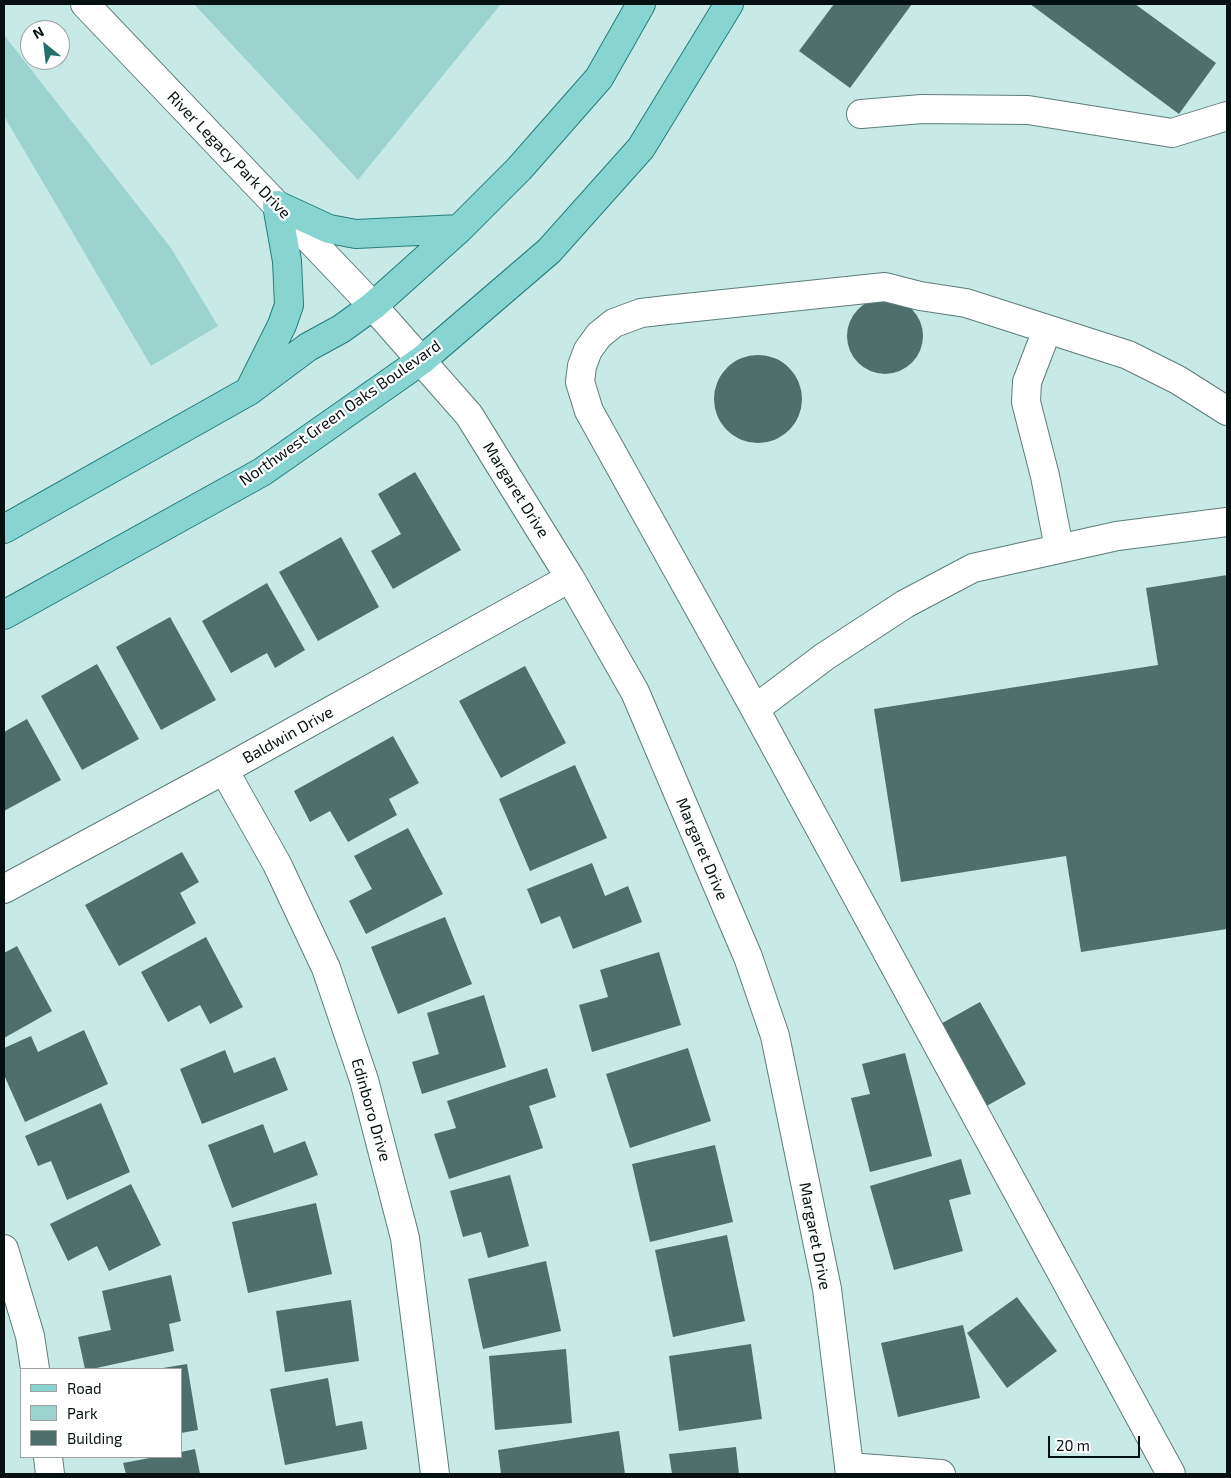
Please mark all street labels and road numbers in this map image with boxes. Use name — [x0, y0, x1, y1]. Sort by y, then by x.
street label: River Legacy Park Drive — [163, 87, 295, 223]
street label: Northwest Green Oaks Boulevard — [236, 336, 444, 490]
street label: Margaret Drive — [479, 439, 553, 541]
street label: Baldwin Drive — [239, 702, 337, 768]
street label: Margaret Drive — [672, 795, 732, 903]
street label: Edinboro Drive — [347, 1056, 395, 1164]
street label: Margaret Drive — [795, 1181, 835, 1291]

